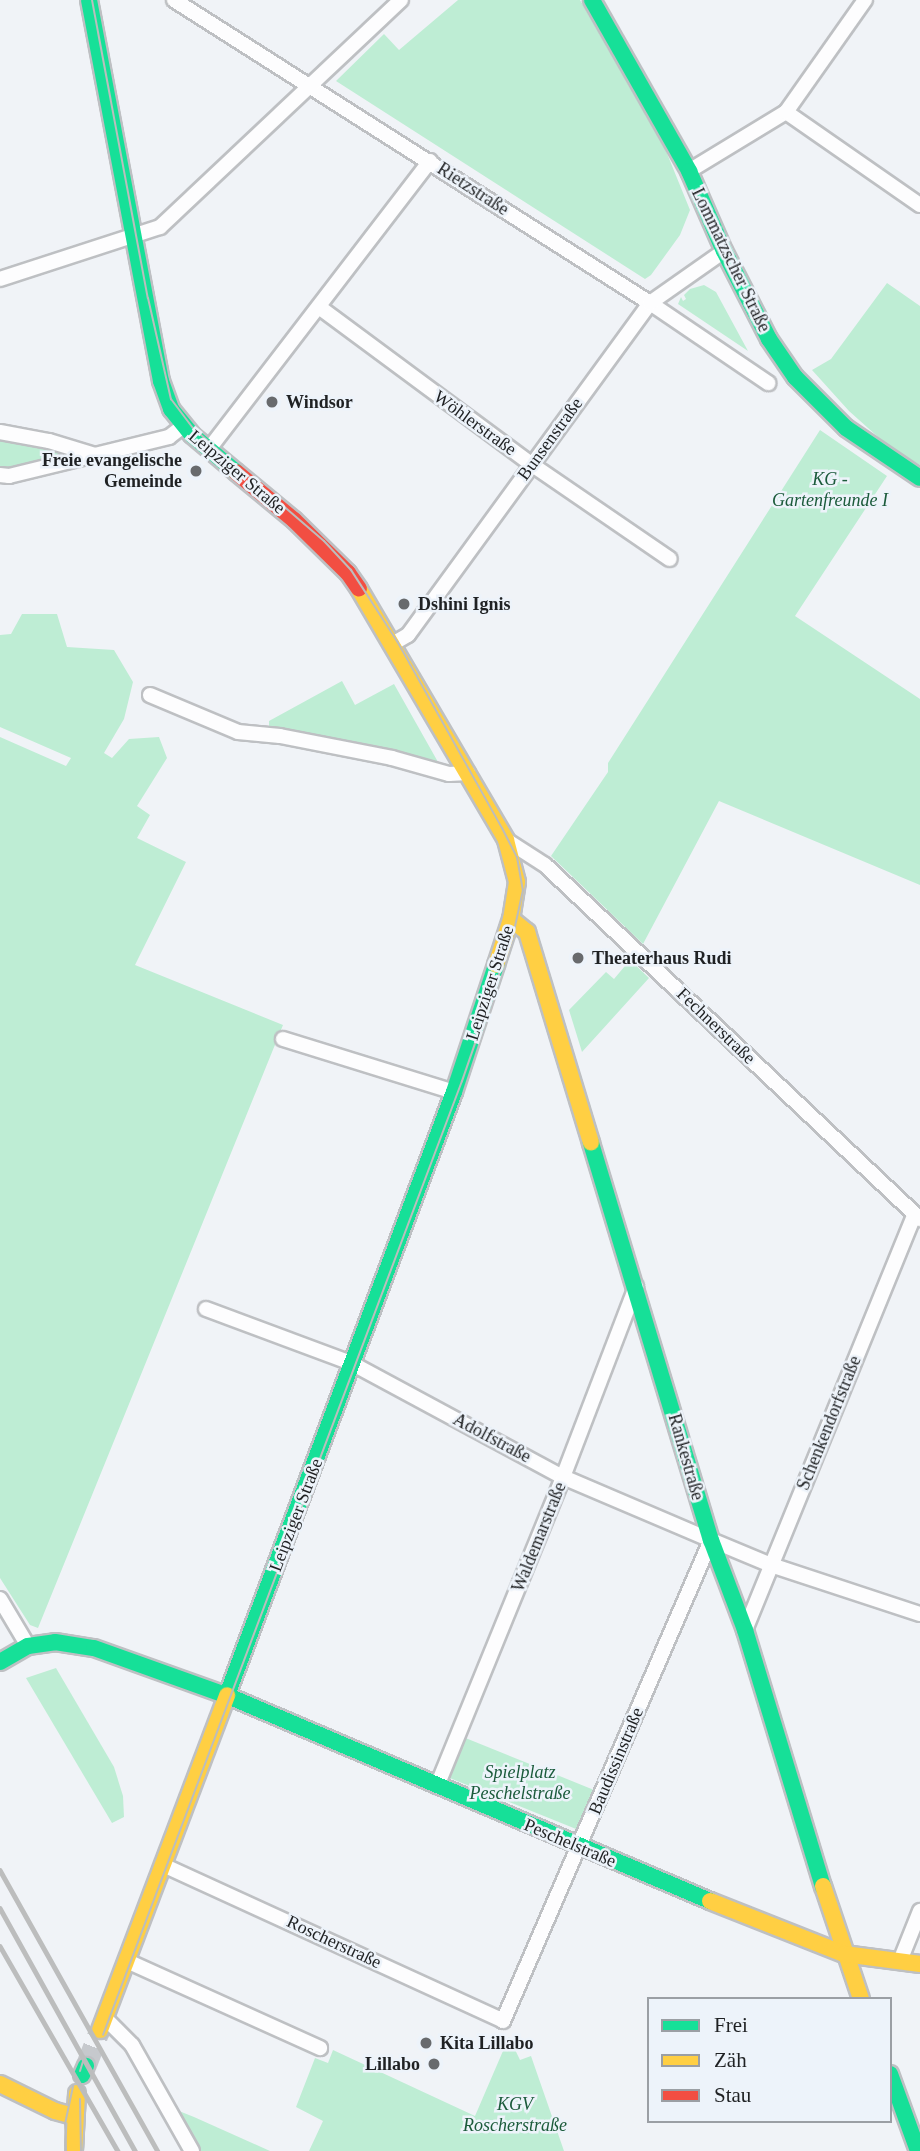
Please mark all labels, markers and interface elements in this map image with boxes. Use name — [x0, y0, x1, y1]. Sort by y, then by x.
street label: Rietzstraße — [433, 158, 513, 220]
street label: Lommatzscher Straße — [687, 185, 775, 335]
street label: Wöhlerstraße — [429, 386, 521, 460]
place label: Windsor — [286, 391, 353, 413]
street label: Bunsenstraße — [513, 393, 587, 485]
marker: Windsor — [264, 394, 280, 410]
street label: Leipziger Straße — [184, 425, 290, 519]
place label: Freie evangelische Gemeinde — [42, 450, 182, 492]
marker: Freie evangelische Gemeinde — [188, 463, 204, 479]
park label: KG - Gartenfreunde I — [772, 469, 888, 512]
place label: Dshini Ignis — [418, 593, 511, 615]
marker: Dshini Ignis — [396, 596, 412, 612]
street label: Leipziger Straße — [461, 923, 519, 1043]
place label: Theaterhaus Rudi — [592, 947, 732, 969]
marker: Theaterhaus Rudi — [570, 950, 586, 966]
street label: Fechnerstraße — [672, 983, 760, 1069]
street label: Schenkendorfstraße — [792, 1353, 866, 1493]
street label: Adolfstraße — [449, 1409, 535, 1467]
street label: Rankestraße — [663, 1411, 709, 1503]
street label: Leipziger Straße — [265, 1455, 327, 1575]
street label: Waldemarstraße — [507, 1479, 571, 1595]
street label: Baudissinstraße — [584, 1704, 648, 1818]
park label: Spielplatz Peschelstraße — [470, 1762, 570, 1804]
street label: Peschelstraße — [521, 1814, 619, 1872]
street label: Roscherstraße — [283, 1911, 385, 1973]
legend — [647, 1997, 892, 2123]
text: Frei — [714, 2013, 748, 2037]
place label: Kita Lillabo — [440, 2032, 534, 2054]
marker: Kita Lillabo — [418, 2035, 434, 2051]
text: Zäh — [714, 2048, 747, 2072]
place label: Lillabo — [365, 2053, 420, 2075]
marker: Lillabo — [426, 2056, 442, 2072]
text: Stau — [714, 2083, 751, 2107]
park label: KGV Roscherstraße — [463, 2094, 567, 2136]

